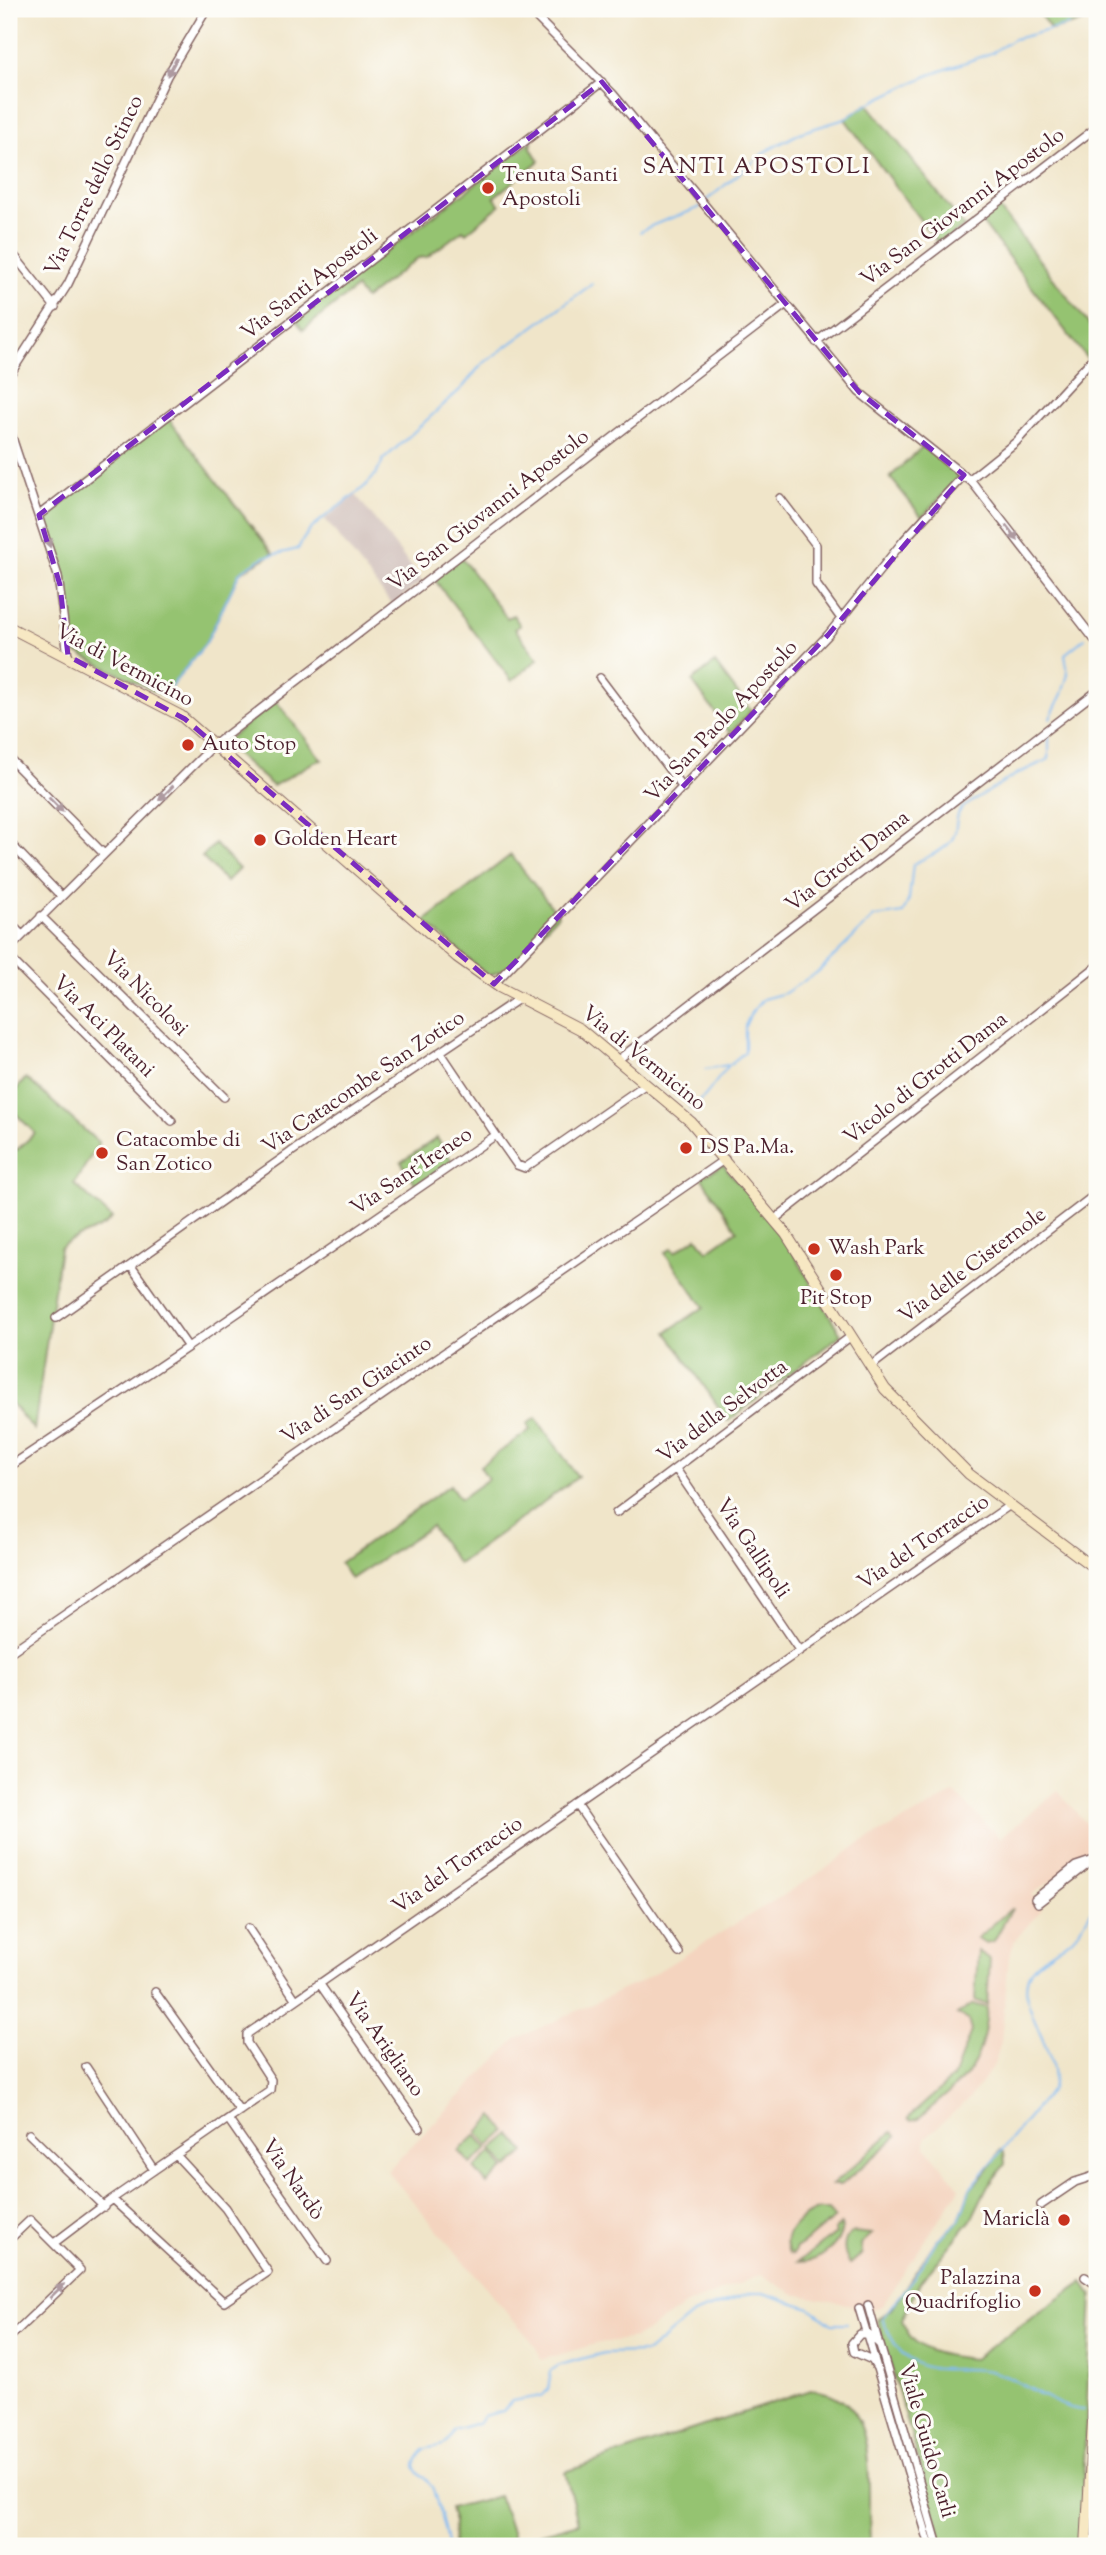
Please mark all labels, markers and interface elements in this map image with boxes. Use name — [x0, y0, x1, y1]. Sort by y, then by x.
one-way arrow — [166, 57, 178, 77]
street label: Via Torre dello Stinco — [38, 90, 152, 282]
street label: Via San Giovanni Apostolo — [855, 121, 1071, 295]
district label: SANTI APOSTOLI — [643, 151, 871, 184]
place label: Tenuta Santi Apostoli — [502, 161, 618, 215]
marker: Tenuta Santi Apostoli — [480, 180, 496, 196]
street label: Via Santi Apostoli — [235, 222, 385, 348]
street label: Via San Giovanni Apostolo — [382, 423, 596, 599]
one-way arrow — [1005, 523, 1020, 541]
one-way arrow — [42, 528, 53, 549]
street label: Via di Vermicino — [49, 617, 199, 715]
street label: Via San Paolo Apostolo — [638, 634, 806, 810]
place label: Auto Stop — [202, 730, 296, 760]
marker: Auto Stop — [180, 737, 196, 753]
one-way arrow — [158, 785, 174, 801]
one-way arrow — [47, 797, 64, 813]
street label: Via Grotti Dama — [779, 804, 917, 920]
place label: Golden Heart — [274, 825, 397, 855]
marker: Golden Heart — [252, 832, 268, 848]
street label: Via Nicolosi — [95, 944, 195, 1044]
street label: Via Aci Platani — [45, 969, 161, 1085]
street label: Via di Vermicino — [574, 999, 712, 1119]
street label: Via Catacombe San Zotico — [257, 1004, 471, 1162]
street label: Vicolo di Grotti Dama — [838, 1005, 1015, 1153]
street label: Via Sant'Ireneo — [345, 1120, 479, 1224]
place label: Catacombe di San Zotico — [116, 1126, 240, 1180]
place label: DS Pa.Ma. — [700, 1133, 794, 1163]
marker: DS Pa.Ma. — [678, 1140, 694, 1156]
marker: Catacombe di San Zotico — [94, 1145, 110, 1161]
street label: Via delle Cisternole — [893, 1201, 1053, 1331]
place label: Wash Park — [828, 1234, 926, 1264]
marker: Wash Park — [806, 1241, 822, 1257]
marker: Pit Stop — [828, 1267, 844, 1283]
place label: Pit Stop — [800, 1284, 872, 1314]
street label: Via di San Giacinto — [276, 1329, 438, 1453]
street label: Via della Selvotta — [651, 1353, 795, 1471]
street label: Via del Torraccio — [852, 1488, 996, 1598]
street label: Via Gallipoli — [707, 1493, 797, 1605]
street label: Via del Torraccio — [387, 1810, 529, 1922]
street label: Via Arigliano — [337, 1987, 431, 2103]
street label: Via Nardò — [253, 2133, 331, 2227]
place label: Mariclà — [983, 2205, 1050, 2235]
marker: Mariclà — [1056, 2212, 1072, 2228]
place label: Palazzina Quadrifoglio — [905, 2264, 1021, 2318]
one-way arrow — [49, 2283, 66, 2299]
marker: Palazzina Quadrifoglio — [1027, 2283, 1043, 2299]
street label: Viale Guido Carli — [890, 2360, 962, 2522]

